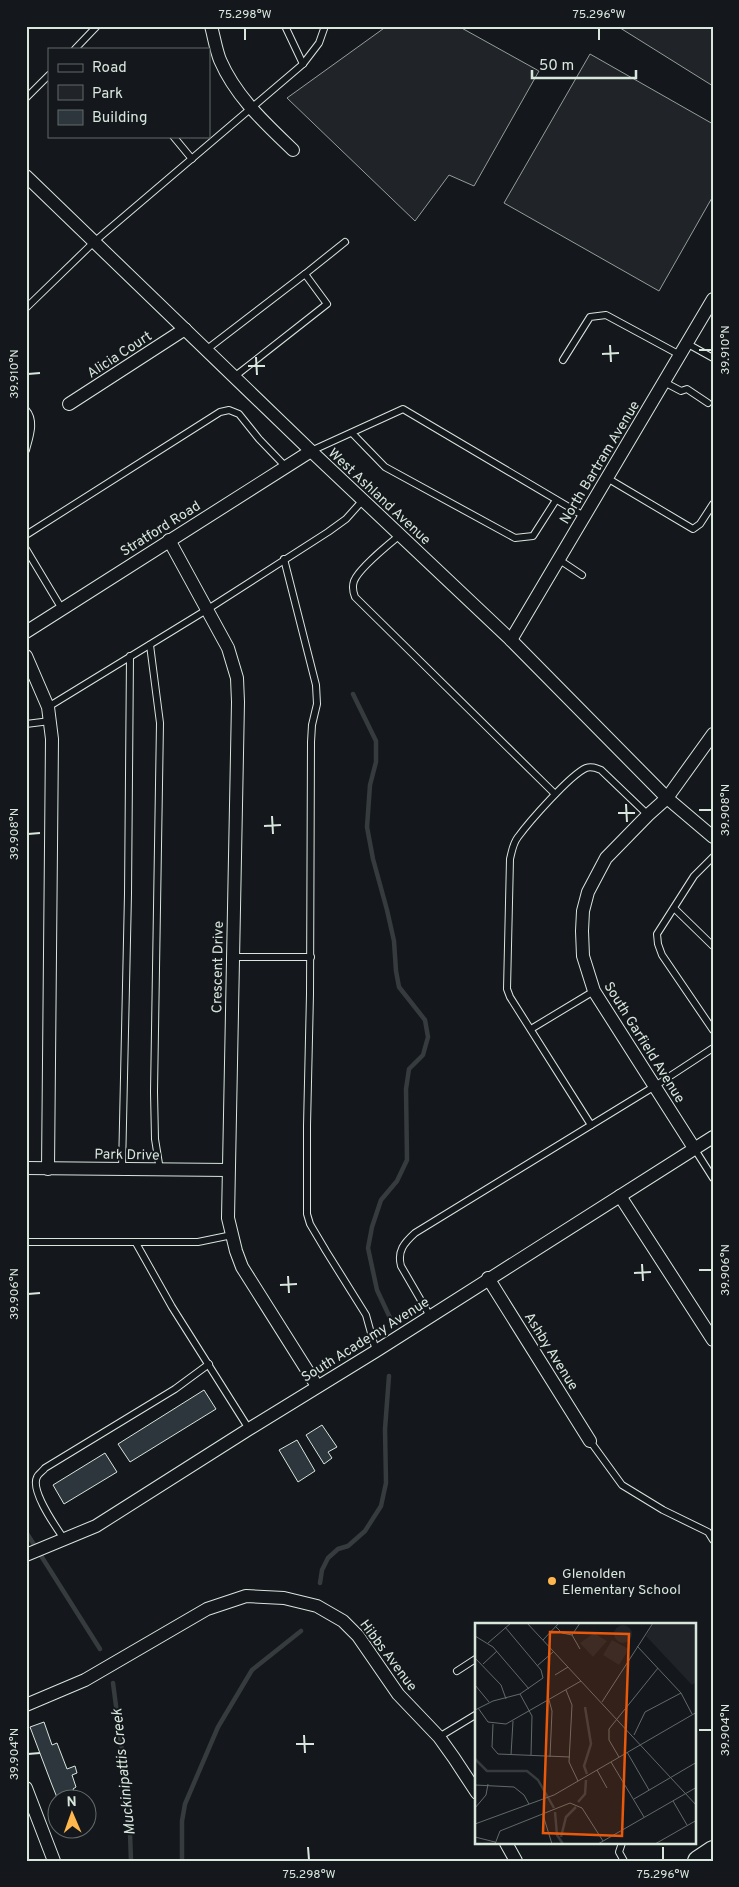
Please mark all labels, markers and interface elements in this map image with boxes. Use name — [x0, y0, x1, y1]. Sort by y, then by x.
text: 75.298°W — [218, 7, 272, 23]
text: 75.296°W — [572, 7, 626, 23]
legend — [48, 48, 210, 138]
scale bar — [532, 48, 635, 80]
text: 50 m — [539, 57, 574, 76]
text: Road — [92, 59, 127, 78]
text: Park — [92, 85, 123, 104]
text: Building — [92, 109, 147, 128]
text: 39.910°N — [718, 325, 734, 375]
street label: Alicia Court — [84, 328, 155, 382]
text: 39.910°N — [7, 349, 23, 399]
street label: North Bartram Avenue — [557, 398, 644, 528]
street label: West Ashland Avenue — [324, 445, 434, 549]
street label: Stratford Road — [118, 498, 204, 561]
text: 39.908°N — [718, 784, 734, 836]
text: 39.908°N — [7, 808, 23, 860]
street label: Crescent Drive — [209, 921, 228, 1013]
street label: South Garfield Avenue — [600, 979, 688, 1106]
street label: Park Drive — [94, 1146, 160, 1165]
text: 39.906°N — [718, 1244, 734, 1296]
text: 39.906°N — [7, 1268, 23, 1320]
street label: South Academy Avenue — [299, 1294, 433, 1387]
street label: Ashby Avenue — [520, 1310, 581, 1394]
place label: Glenolden Elementary School — [562, 1566, 681, 1599]
marker: Glenolden Elementary School — [546, 1575, 558, 1587]
street label: Hibbs Avenue — [355, 1617, 420, 1695]
inset map — [475, 1623, 696, 1844]
text: 39.904°N — [718, 1704, 734, 1756]
water label: Muckinipattis Creek — [108, 1707, 141, 1836]
text: 39.904°N — [7, 1728, 23, 1780]
north arrow — [48, 1790, 98, 1840]
text: N — [66, 1794, 77, 1811]
text: 75.298°W — [282, 1867, 336, 1883]
text: 75.296°W — [636, 1867, 690, 1883]

